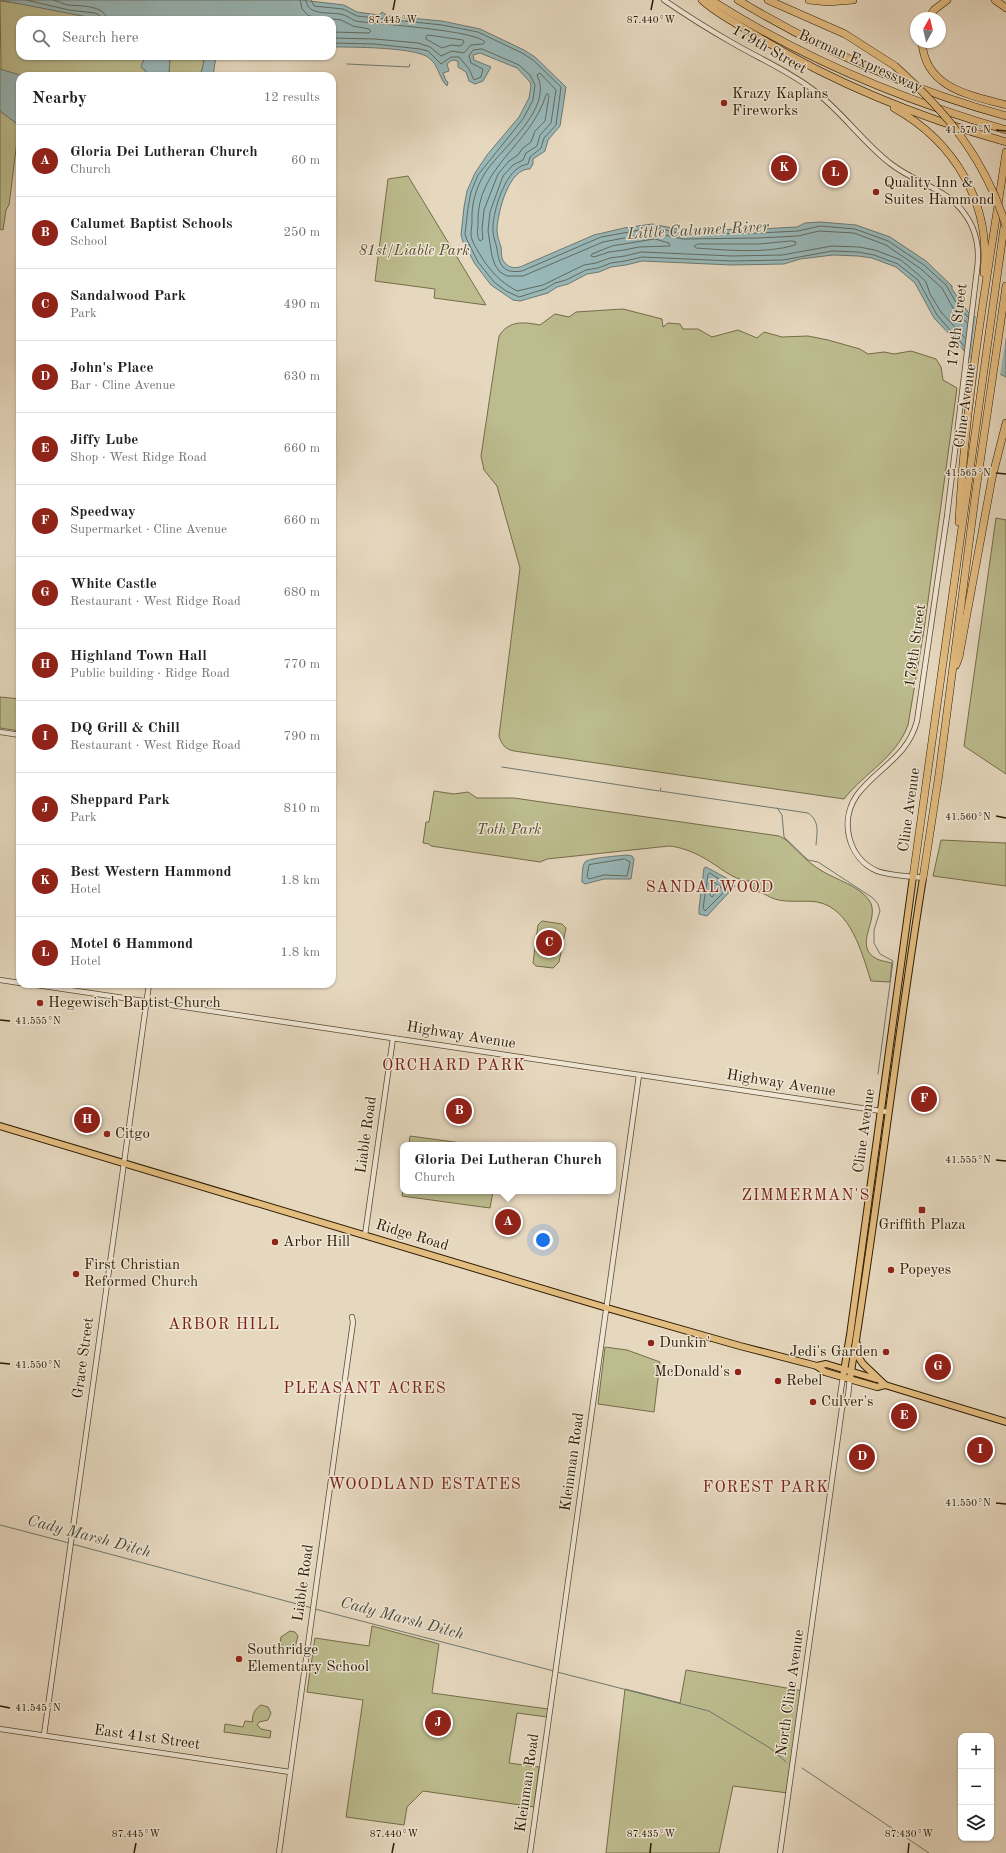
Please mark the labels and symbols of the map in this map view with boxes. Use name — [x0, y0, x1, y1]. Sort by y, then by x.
north arrow — [910, 12, 946, 48]
text: 87.445°W — [369, 15, 417, 25]
text: 87.440°W — [627, 15, 675, 25]
street label: 179th Street — [729, 23, 809, 77]
street label: Borman Expressway — [796, 28, 924, 96]
place label: Krazy Kaplans Fireworks — [732, 87, 828, 119]
marker: Krazy Kaplans Fireworks — [719, 98, 729, 108]
text: 41.570°N — [945, 125, 991, 135]
pin: K — [771, 153, 797, 183]
pin: L — [822, 158, 848, 188]
place label: Quality Inn & Suites Hammond — [884, 176, 995, 208]
marker: Quality Inn & Suites Hammond — [871, 187, 881, 197]
water label: Little Calumet River — [626, 219, 771, 243]
park label: 81st/Liable Park — [358, 244, 470, 259]
street label: 179th Street — [945, 283, 971, 367]
street label: Cline Avenue — [953, 363, 979, 449]
text: 41.565°N — [945, 468, 991, 478]
street label: 179th Street — [903, 604, 929, 688]
street label: Cline Avenue — [897, 767, 923, 853]
text: 41.560°N — [945, 812, 991, 822]
park label: Toth Park — [477, 823, 541, 838]
district label: SANDALWOOD — [646, 880, 774, 896]
pin: C — [536, 928, 562, 958]
place label: Hegewisch Baptist Church — [48, 996, 221, 1011]
marker: Hegewisch Baptist Church — [35, 998, 45, 1008]
text: 41.555°N — [15, 1016, 61, 1026]
street label: Highway Avenue — [405, 1020, 517, 1052]
district label: ORCHARD PARK — [382, 1058, 526, 1074]
street label: Highway Avenue — [725, 1068, 837, 1100]
pin: F — [911, 1084, 937, 1114]
street label: Cline Avenue — [852, 1088, 878, 1174]
street label: Liable Road — [354, 1095, 380, 1175]
pin: B — [446, 1096, 472, 1126]
pin: H — [74, 1105, 100, 1135]
place label: Citgo — [115, 1127, 150, 1142]
marker: Citgo — [102, 1129, 112, 1139]
text: 41.555°N — [945, 1155, 991, 1165]
district label: ZIMMERMAN'S — [742, 1188, 870, 1204]
marker: Griffith Plaza — [917, 1205, 927, 1215]
pin: A — [495, 1207, 521, 1237]
street label: Ridge Road — [374, 1218, 450, 1254]
place label: Griffith Plaza — [878, 1218, 966, 1233]
your location — [533, 1230, 553, 1250]
place label: Arbor Hill — [283, 1235, 350, 1250]
marker: Arbor Hill — [270, 1237, 280, 1247]
place label: First Christian Reformed Church — [84, 1258, 198, 1290]
place label: Popeyes — [899, 1263, 951, 1278]
marker: Popeyes — [886, 1265, 896, 1275]
marker: First Christian Reformed Church — [71, 1269, 81, 1279]
street label: Grace Street — [71, 1316, 97, 1400]
district label: ARBOR HILL — [168, 1317, 280, 1333]
place label: Dunkin' — [659, 1336, 710, 1351]
marker: Dunkin' — [646, 1338, 656, 1348]
place label: Jedi's Garden — [790, 1345, 878, 1360]
marker: Jedi's Garden — [881, 1347, 891, 1357]
pin: G — [925, 1352, 951, 1382]
text: 41.550°N — [15, 1360, 61, 1370]
place label: McDonald's — [654, 1365, 730, 1380]
marker: McDonald's — [733, 1367, 743, 1377]
place label: Rebel — [786, 1374, 822, 1389]
marker: Rebel — [773, 1376, 783, 1386]
district label: PLEASANT ACRES — [283, 1381, 447, 1397]
place label: Culver's — [821, 1395, 874, 1410]
marker: Culver's — [808, 1397, 818, 1407]
pin: E — [891, 1401, 917, 1431]
street label: Kleinman Road — [559, 1412, 587, 1512]
pin: I — [967, 1435, 993, 1465]
pin: D — [849, 1442, 875, 1472]
district label: WOODLAND ESTATES — [328, 1477, 522, 1493]
district label: FOREST PARK — [703, 1480, 829, 1496]
text: 41.550°N — [945, 1498, 991, 1508]
water label: Cady Marsh Ditch — [26, 1513, 152, 1561]
street label: Liable Road — [291, 1543, 317, 1623]
water label: Cady Marsh Ditch — [339, 1595, 465, 1643]
street label: North Cline Avenue — [775, 1629, 807, 1757]
place label: Southridge Elementary School — [247, 1643, 369, 1675]
marker: Southridge Elementary School — [234, 1654, 244, 1664]
text: 41.545°N — [15, 1703, 61, 1713]
pin: J — [425, 1708, 451, 1738]
street label: East 41st Street — [93, 1723, 201, 1753]
street label: Kleinman Road — [514, 1733, 542, 1833]
text: 87.445°W — [112, 1829, 160, 1839]
text: 87.440°W — [370, 1829, 418, 1839]
text: 87.435°W — [627, 1829, 675, 1839]
text: 87.430°W — [885, 1829, 933, 1839]

